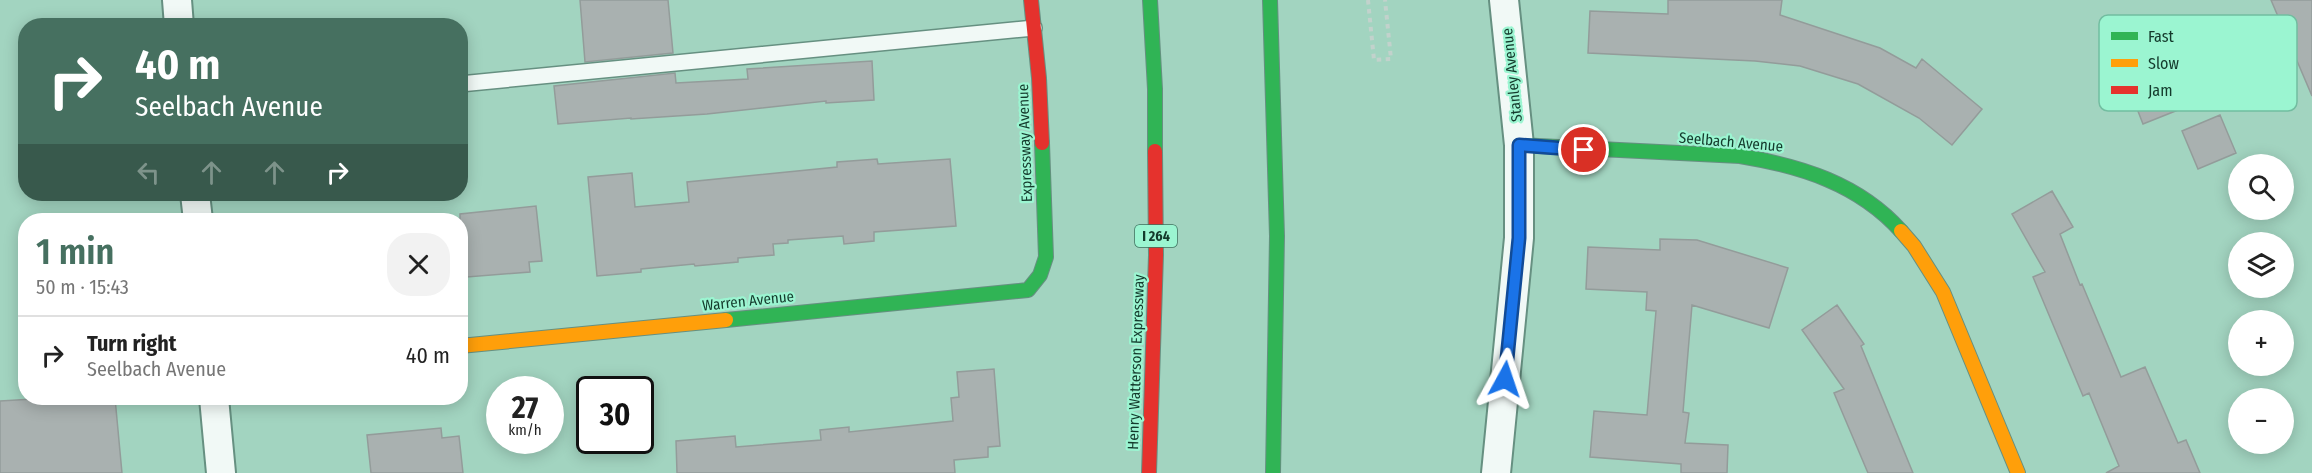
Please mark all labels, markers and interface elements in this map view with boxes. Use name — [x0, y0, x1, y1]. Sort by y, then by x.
legend — [2099, 15, 2297, 111]
street label: Stanley Avenue — [1498, 27, 1526, 123]
text: Fast — [2148, 27, 2175, 46]
text: 40 m — [135, 40, 220, 90]
icon: right — [36, 42, 114, 120]
text: Slow — [2148, 54, 2179, 73]
text: Jam — [2148, 81, 2173, 100]
street label: Expressway Avenue — [1014, 84, 1036, 202]
text: Seelbach Avenue — [135, 91, 323, 123]
pin — [1558, 124, 1609, 175]
street label: Seelbach Avenue — [1678, 128, 1784, 156]
icon: arrive — [1567, 133, 1600, 166]
map controls — [2228, 154, 2294, 454]
button: search — [2228, 154, 2294, 220]
icon: left — [132, 156, 165, 189]
icon: ahead — [195, 156, 228, 189]
icon: ahead — [258, 156, 291, 189]
icon: right — [321, 156, 354, 189]
road number: I 264 — [1135, 225, 1177, 247]
text: 1 min — [36, 230, 114, 274]
button: layers — [2228, 232, 2294, 298]
button: close — [387, 233, 450, 296]
street label: Henry Watterson Expressway — [1124, 274, 1148, 450]
text: 50 m · 15:43 — [36, 275, 129, 299]
street label: Warren Avenue — [701, 287, 795, 315]
button: + — [2228, 310, 2294, 376]
text: Turn right — [87, 330, 176, 357]
icon: right — [36, 339, 69, 372]
text: 40 m — [406, 342, 450, 369]
position arrow — [1473, 347, 1537, 411]
text: Seelbach Avenue — [87, 357, 226, 381]
speed limit sign: 30 — [576, 376, 654, 454]
button: − — [2228, 388, 2294, 454]
text: 27 — [512, 390, 538, 426]
text: km/h — [508, 421, 542, 439]

